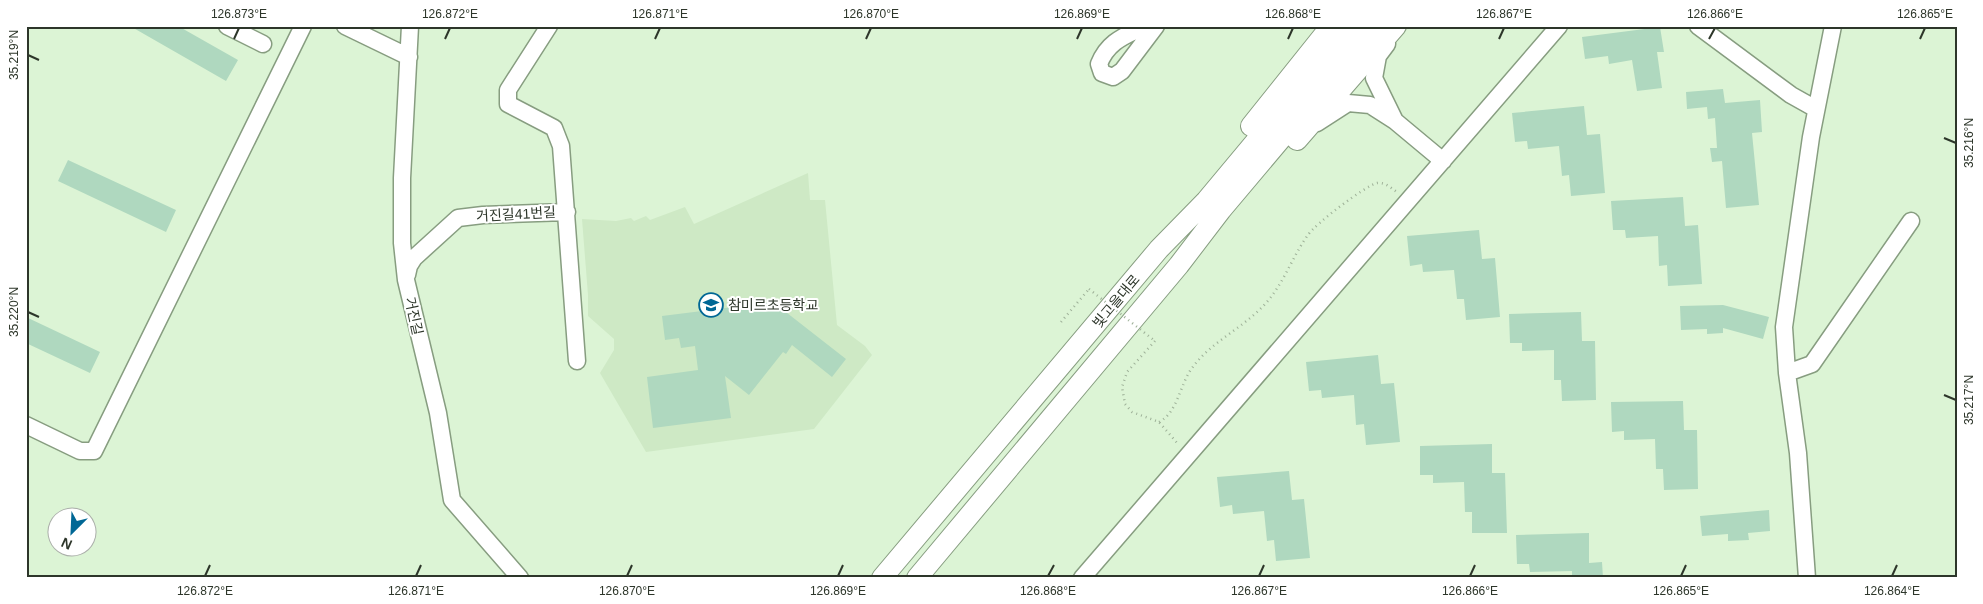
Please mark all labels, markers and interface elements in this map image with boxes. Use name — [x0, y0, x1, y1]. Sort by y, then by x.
text: 126.873°E — [211, 7, 267, 21]
text: 126.872°E — [422, 7, 478, 21]
text: 126.871°E — [632, 7, 688, 21]
text: 126.870°E — [843, 7, 899, 21]
text: 126.869°E — [1054, 7, 1110, 21]
text: 126.868°E — [1265, 7, 1321, 21]
text: 126.867°E — [1476, 7, 1532, 21]
text: 126.866°E — [1687, 7, 1743, 21]
text: 126.865°E — [1897, 7, 1953, 21]
text: 35.219°N — [7, 30, 21, 80]
text: 35.216°N — [1962, 118, 1976, 168]
street label: 거진길41번길 — [476, 204, 556, 224]
street label: 빛고을대로 — [1089, 271, 1143, 331]
text: 35.220°N — [7, 287, 21, 337]
school or university icon: 참미르초등학교 — [698, 292, 724, 318]
street label: 거진길 — [402, 295, 426, 337]
place label: 참미르초등학교 — [728, 297, 818, 313]
text: 35.217°N — [1962, 375, 1976, 425]
north arrow — [48, 506, 98, 556]
text: N — [59, 535, 75, 553]
text: 126.872°E — [177, 584, 233, 598]
text: 126.871°E — [388, 584, 444, 598]
text: 126.870°E — [599, 584, 655, 598]
text: 126.869°E — [810, 584, 866, 598]
text: 126.868°E — [1020, 584, 1076, 598]
text: 126.867°E — [1231, 584, 1287, 598]
text: 126.866°E — [1442, 584, 1498, 598]
text: 126.865°E — [1653, 584, 1709, 598]
text: 126.864°E — [1864, 584, 1920, 598]

